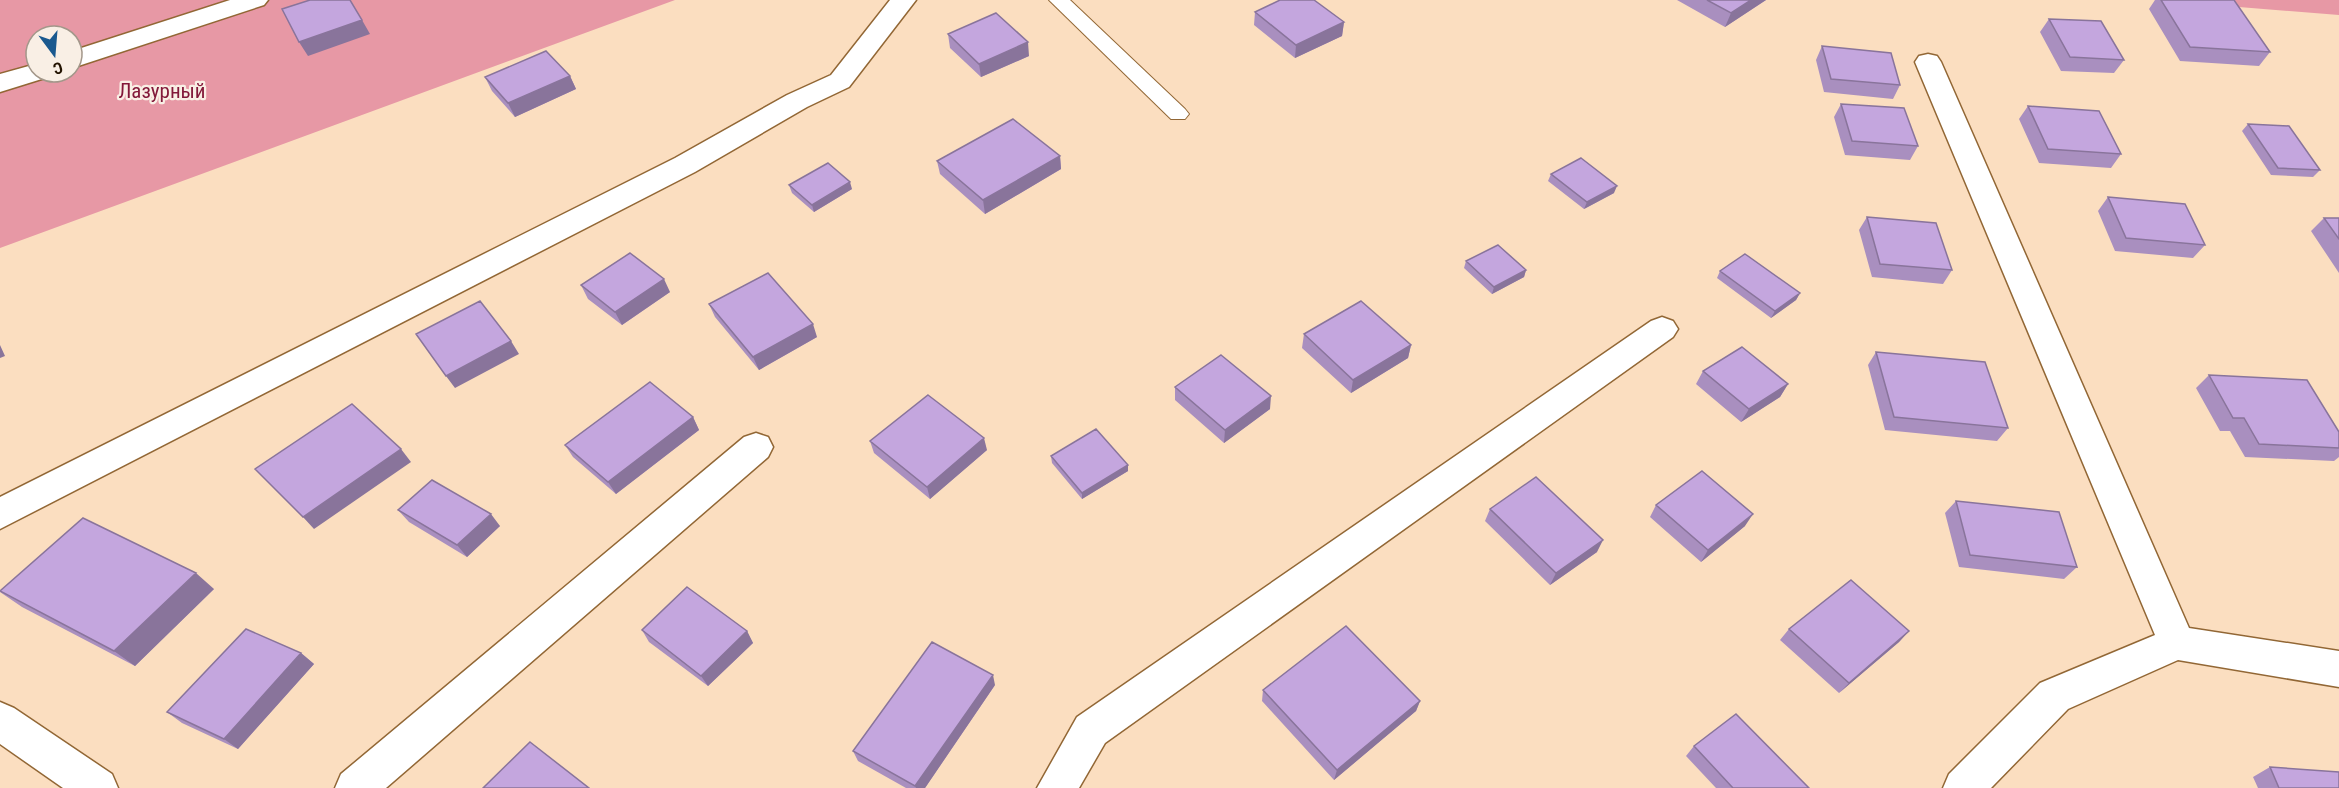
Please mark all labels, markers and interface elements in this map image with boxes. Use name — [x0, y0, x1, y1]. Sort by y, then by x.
north arrow — [24, 24, 84, 84]
text: С — [51, 58, 65, 78]
park label: Лазурный — [118, 79, 206, 103]

